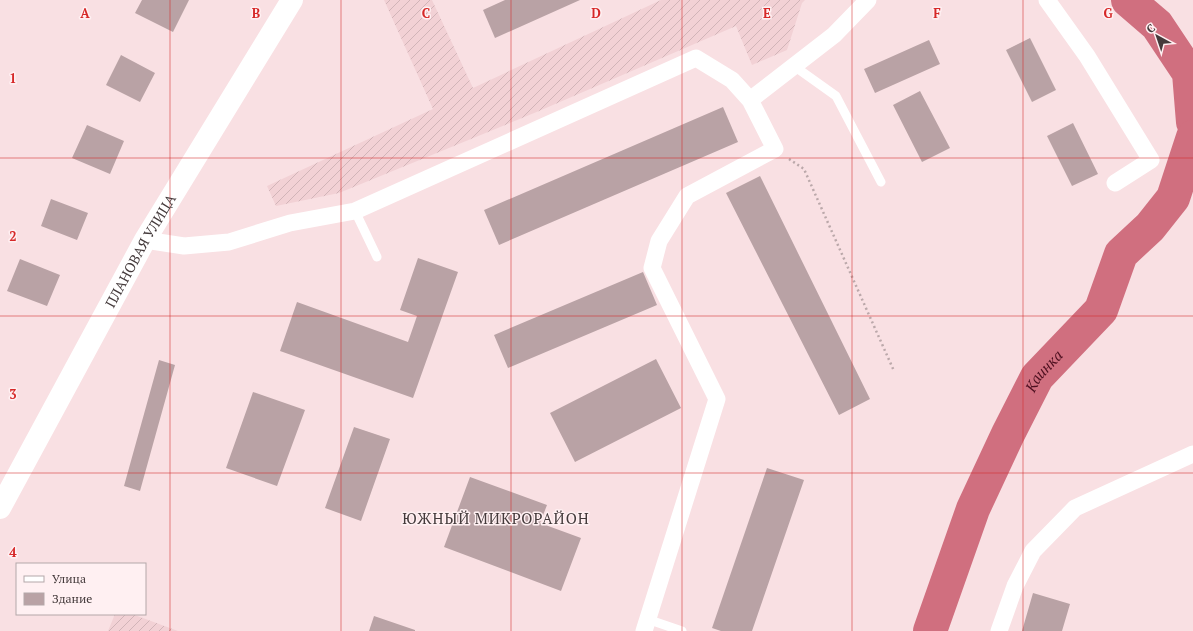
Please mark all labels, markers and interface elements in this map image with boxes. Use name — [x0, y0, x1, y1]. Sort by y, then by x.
text: A — [80, 4, 90, 22]
text: B — [252, 4, 260, 22]
text: C — [422, 4, 430, 22]
text: D — [591, 4, 601, 22]
text: E — [763, 4, 771, 22]
text: F — [933, 4, 941, 22]
text: G — [1103, 4, 1113, 22]
north arrow — [1137, 16, 1177, 56]
text: С — [1143, 21, 1158, 36]
text: 1 — [9, 69, 17, 87]
street label: ПЛАНОВАЯ УЛИЦА — [100, 190, 180, 311]
text: 2 — [9, 227, 17, 245]
water label: Каинка — [1020, 345, 1067, 396]
text: 3 — [9, 385, 17, 403]
district label: ЮЖНЫЙ МИКРОРАЙОН — [402, 508, 590, 528]
text: 4 — [9, 543, 17, 561]
legend — [16, 563, 146, 615]
text: Улица — [52, 571, 86, 586]
text: Здание — [52, 591, 92, 606]

